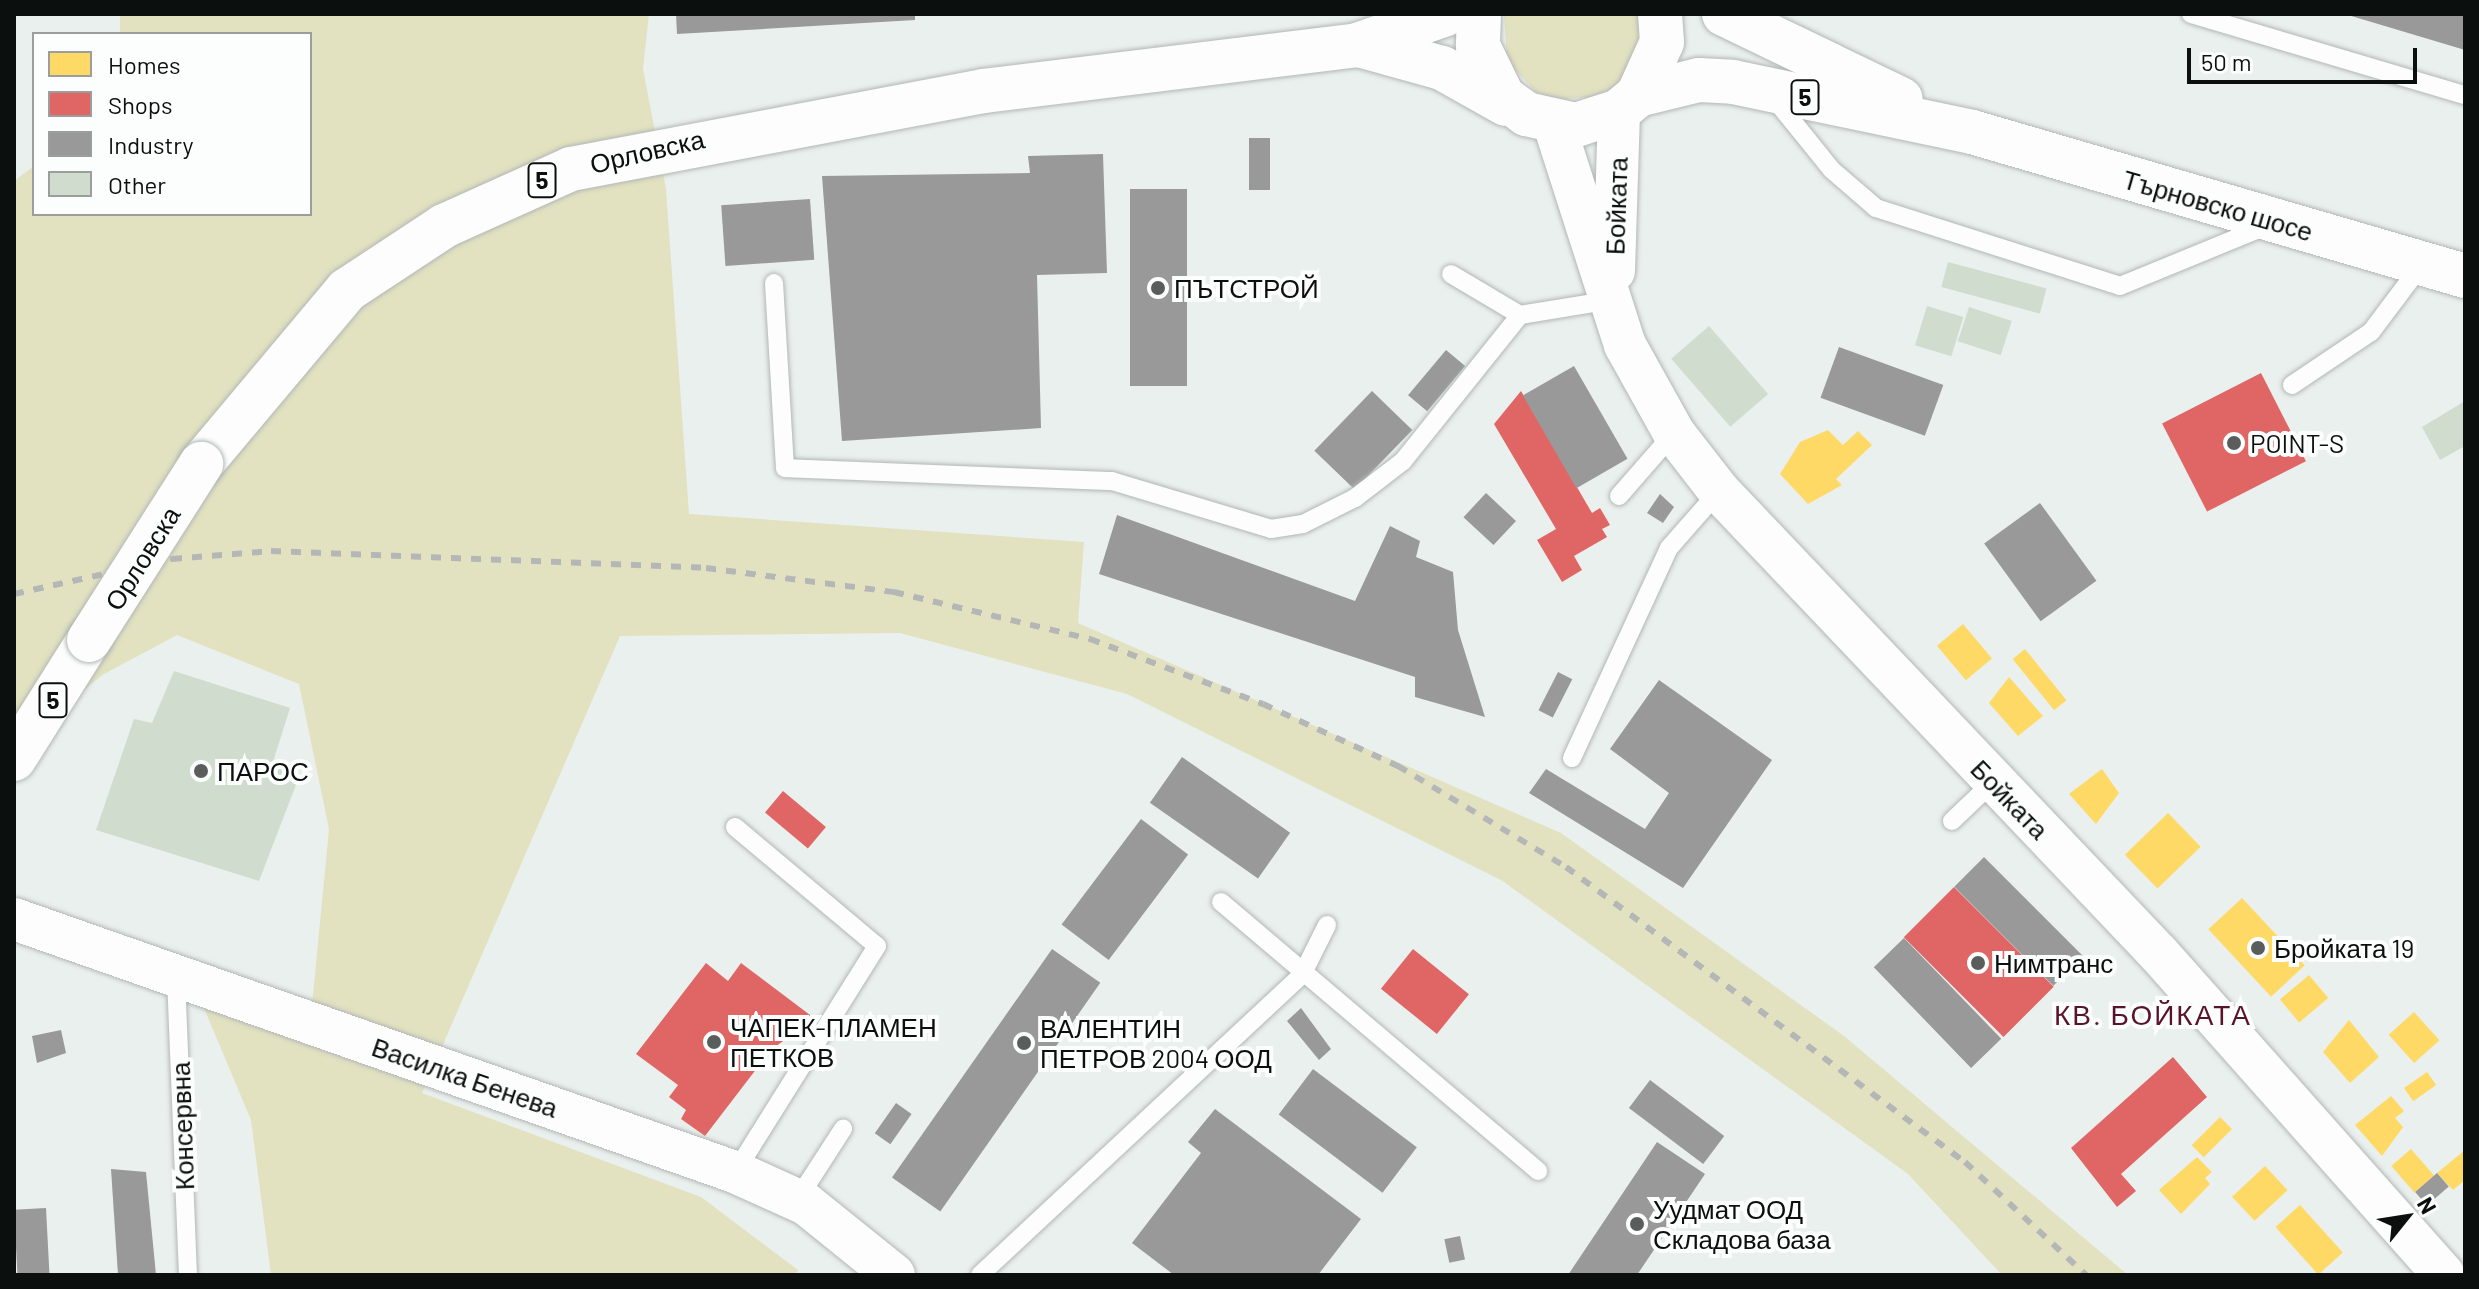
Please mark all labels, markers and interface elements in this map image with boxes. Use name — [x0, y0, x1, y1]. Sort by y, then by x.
legend — [32, 32, 312, 216]
scale bar — [2191, 32, 2421, 82]
text: 50 m — [2201, 47, 2252, 76]
text: Homes — [108, 50, 181, 79]
road number: 5 — [1789, 77, 1821, 117]
text: Shops — [108, 90, 173, 119]
street label: Орловска — [587, 123, 707, 179]
text: Industry — [108, 130, 194, 159]
street label: Бойката — [1599, 157, 1633, 255]
road number: 5 — [526, 160, 558, 200]
street label: Търновско шосе — [2119, 163, 2317, 247]
text: Other — [108, 170, 166, 199]
place label: ПЪТСТРОЙ — [1174, 272, 1319, 304]
marker: ПЪТСТРОЙ — [1149, 279, 1167, 297]
place label: POINT-S — [2250, 427, 2344, 459]
marker: POINT-S — [2225, 434, 2243, 452]
street label: Орловска — [98, 500, 186, 616]
road number: 5 — [37, 680, 69, 720]
street label: Бойката — [1965, 753, 2055, 845]
place label: ПАРОС — [217, 755, 309, 787]
marker: ПАРОС — [192, 762, 210, 780]
place label: Бройката 19 — [2274, 932, 2414, 964]
marker: Бройката 19 — [2249, 939, 2267, 957]
place label: Нимтранс — [1994, 947, 2113, 979]
marker: Нимтранс — [1969, 954, 1987, 972]
district label: КВ. БОЙКАТА — [2054, 997, 2252, 1031]
place label: ЧАПЕК-ПЛАМЕН ПЕТКОВ — [730, 1011, 937, 1072]
place label: ВАЛЕНТИН ПЕТРОВ 2004 ООД — [1040, 1012, 1272, 1074]
street label: Василка Бенева — [368, 1031, 562, 1123]
marker: ЧАПЕК-ПЛАМЕН ПЕТКОВ — [705, 1033, 723, 1051]
marker: ВАЛЕНТИН ПЕТРОВ 2004 ООД — [1015, 1034, 1033, 1052]
street label: Консервна — [164, 1061, 200, 1191]
north arrow — [2367, 1177, 2447, 1257]
text: N — [2413, 1192, 2443, 1218]
place label: Уудмат ООД Складова база — [1653, 1193, 1831, 1254]
marker: Уудмат ООД Складова база — [1628, 1215, 1646, 1233]

